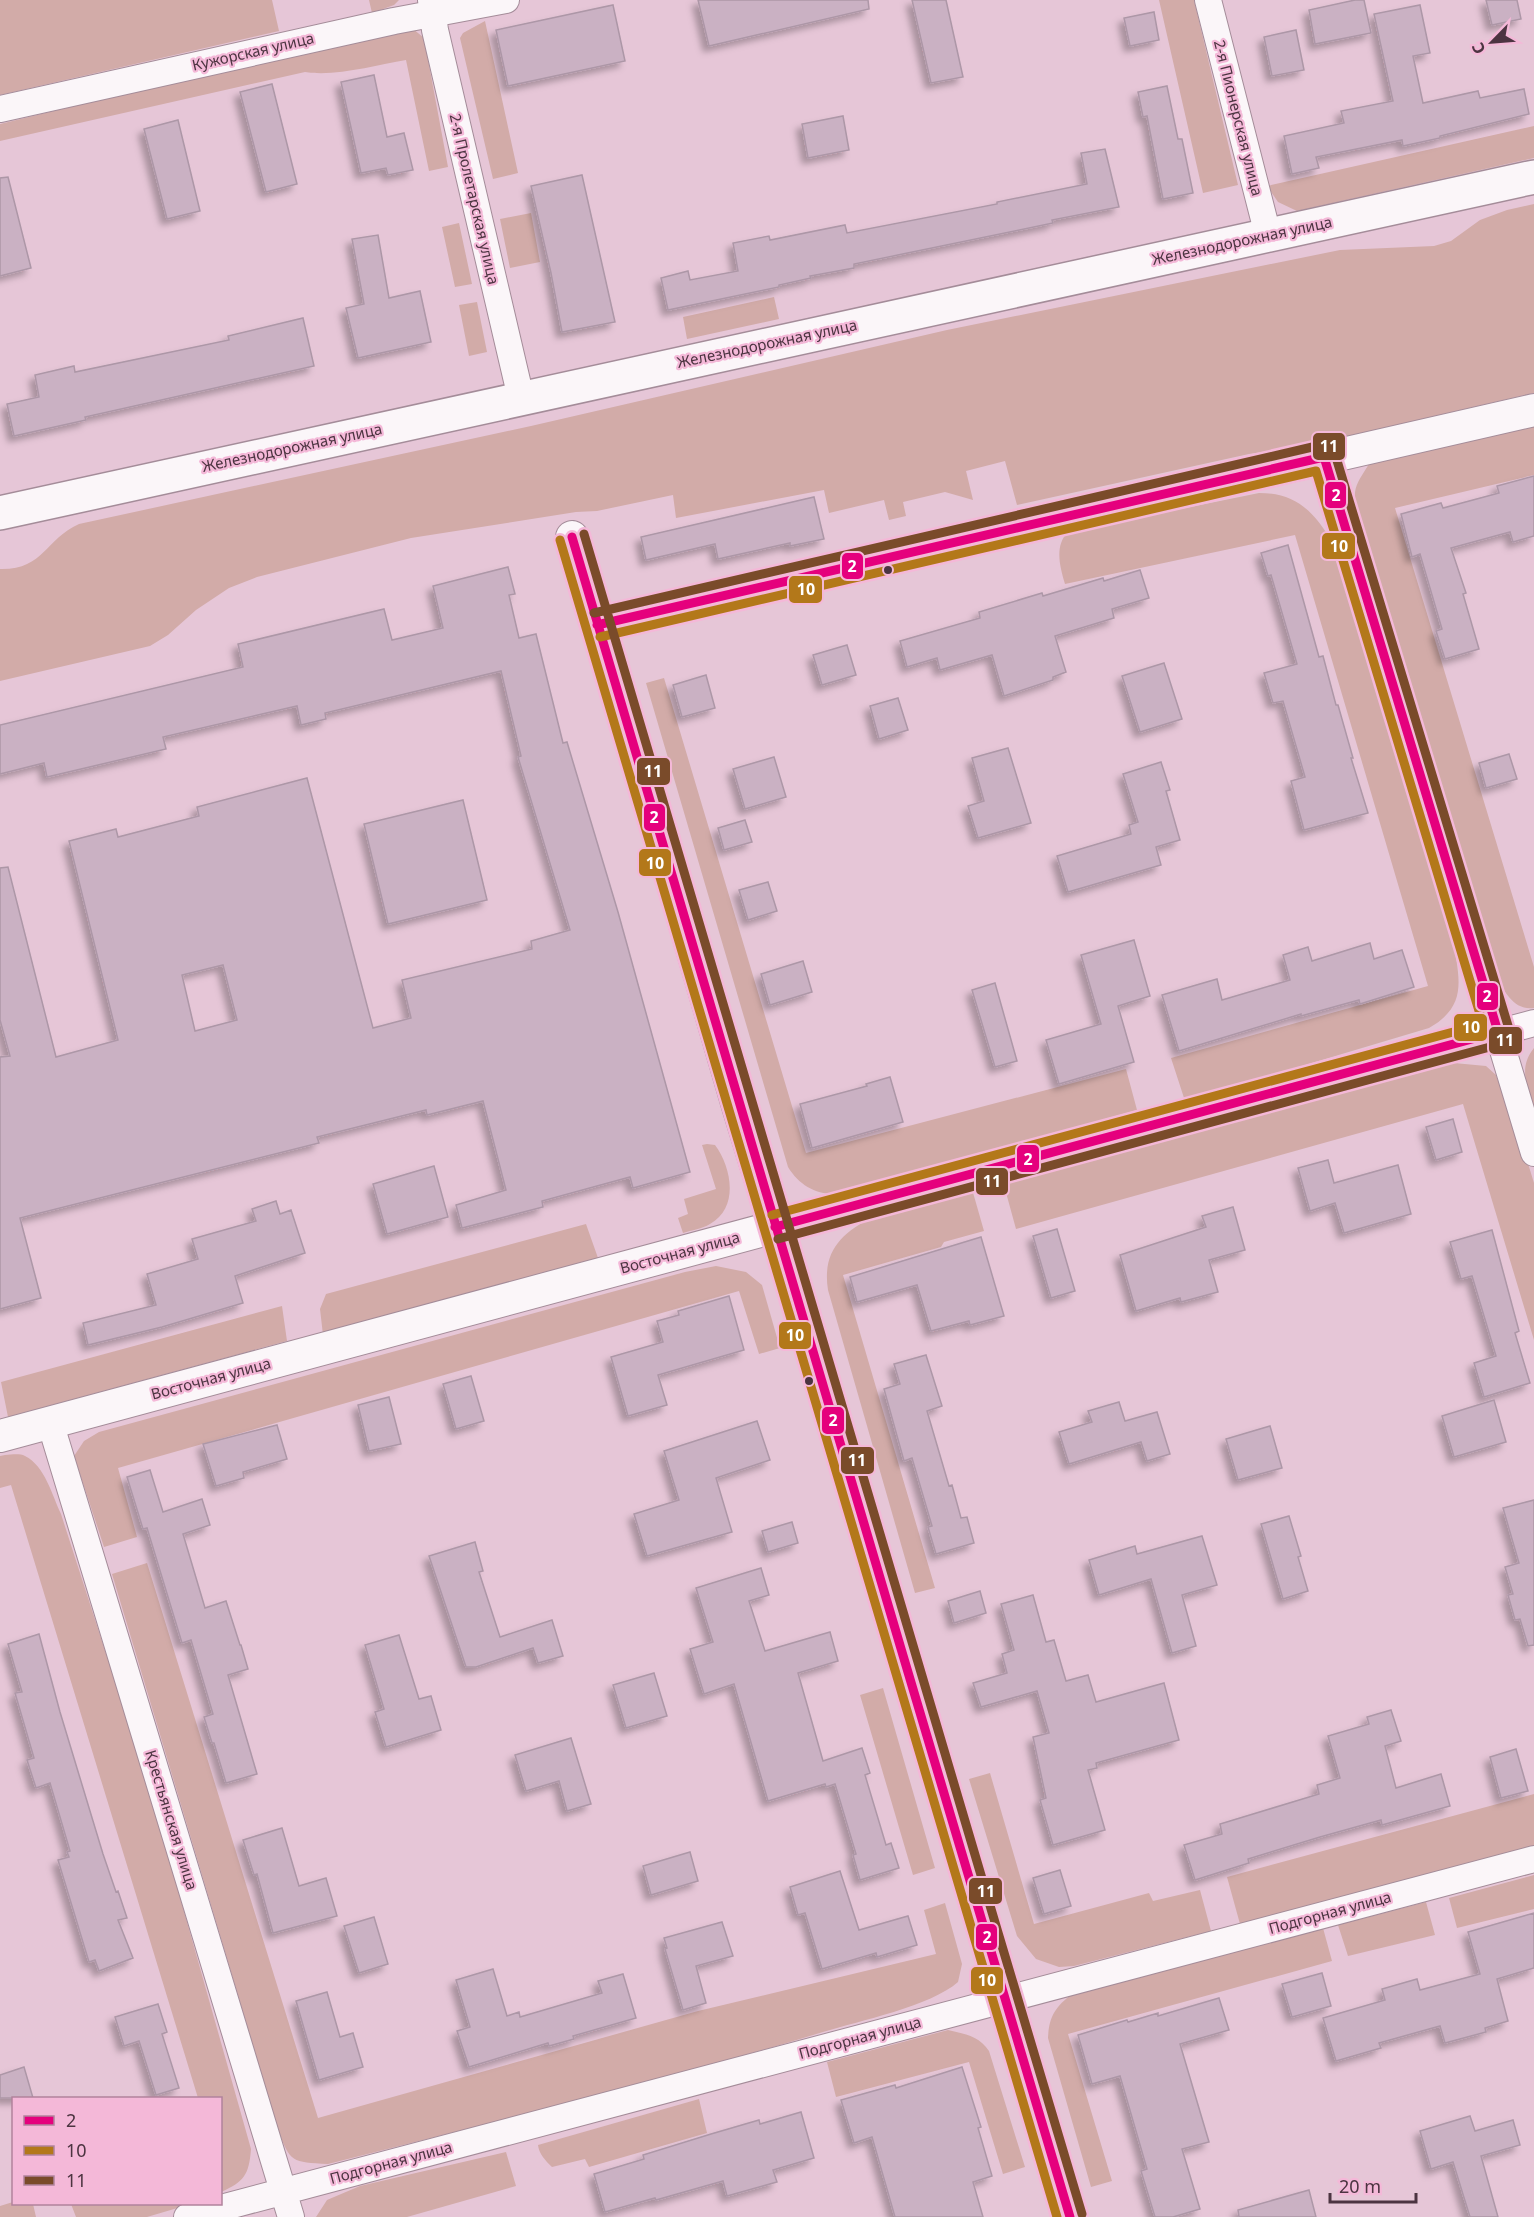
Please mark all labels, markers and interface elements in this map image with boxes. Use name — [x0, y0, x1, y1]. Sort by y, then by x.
north arrow — [1462, 12, 1522, 72]
street label: Кужорская улица — [190, 27, 316, 75]
street label: 2-я Пионерская улица — [1210, 38, 1268, 198]
text: С — [1466, 39, 1491, 58]
street label: 2-я Пролетарская улица — [446, 111, 504, 286]
street label: Железнодорожная улица — [1150, 211, 1334, 269]
street label: Железнодорожная улица — [675, 314, 859, 372]
street label: Железнодорожная улица — [200, 418, 384, 476]
line badge: 11 — [1312, 432, 1346, 461]
text: 11 — [1320, 435, 1338, 457]
line badge: 2 — [1324, 481, 1347, 509]
text: 2 — [1331, 484, 1341, 506]
line badge: 10 — [1321, 532, 1356, 560]
text: 10 — [1330, 535, 1348, 557]
line badge: 2 — [841, 552, 864, 580]
text: 2 — [847, 555, 857, 577]
unlabelled marker — [882, 564, 894, 576]
line badge: 10 — [788, 575, 823, 604]
text: 10 — [797, 578, 815, 600]
line badge: 11 — [636, 757, 671, 786]
text: 11 — [644, 760, 662, 782]
line badge: 2 — [643, 803, 666, 832]
text: 2 — [649, 806, 659, 828]
line badge: 10 — [638, 848, 672, 877]
text: 10 — [646, 852, 664, 874]
line badge: 2 — [1476, 982, 1499, 1011]
text: 2 — [1482, 985, 1492, 1007]
line badge: 10 — [1453, 1013, 1488, 1042]
text: 10 — [1462, 1016, 1480, 1038]
line badge: 11 — [1488, 1026, 1523, 1055]
text: 11 — [1496, 1029, 1514, 1051]
line badge: 2 — [1016, 1144, 1040, 1173]
text: 2 — [1023, 1148, 1033, 1170]
line badge: 11 — [975, 1167, 1009, 1196]
text: 11 — [983, 1170, 1001, 1192]
street label: Восточная улица — [618, 1226, 742, 1278]
line badge: 10 — [778, 1321, 812, 1350]
text: 10 — [786, 1324, 804, 1346]
street label: Восточная улица — [149, 1352, 273, 1404]
unlabelled marker — [803, 1375, 815, 1387]
line badge: 2 — [821, 1406, 845, 1435]
text: 2 — [828, 1409, 838, 1431]
line badge: 11 — [840, 1446, 875, 1475]
text: 11 — [848, 1449, 866, 1471]
street label: Крестьянская улица — [141, 1747, 203, 1892]
line badge: 11 — [968, 1877, 1003, 1905]
text: 11 — [977, 1880, 995, 1902]
street label: Подгорная улица — [1266, 1886, 1393, 1938]
line badge: 2 — [975, 1923, 998, 1951]
text: 2 — [982, 1926, 992, 1948]
line badge: 10 — [970, 1966, 1004, 1995]
text: 10 — [978, 1969, 996, 1991]
street label: Подгорная улица — [796, 2011, 923, 2063]
legend — [12, 2097, 222, 2205]
text: 2 — [66, 2108, 76, 2132]
street label: Подгорная улица — [327, 2136, 454, 2188]
text: 10 — [66, 2138, 87, 2162]
scale bar — [1330, 2166, 1416, 2204]
text: 11 — [66, 2168, 87, 2192]
text: 20 m — [1339, 2174, 1381, 2198]

